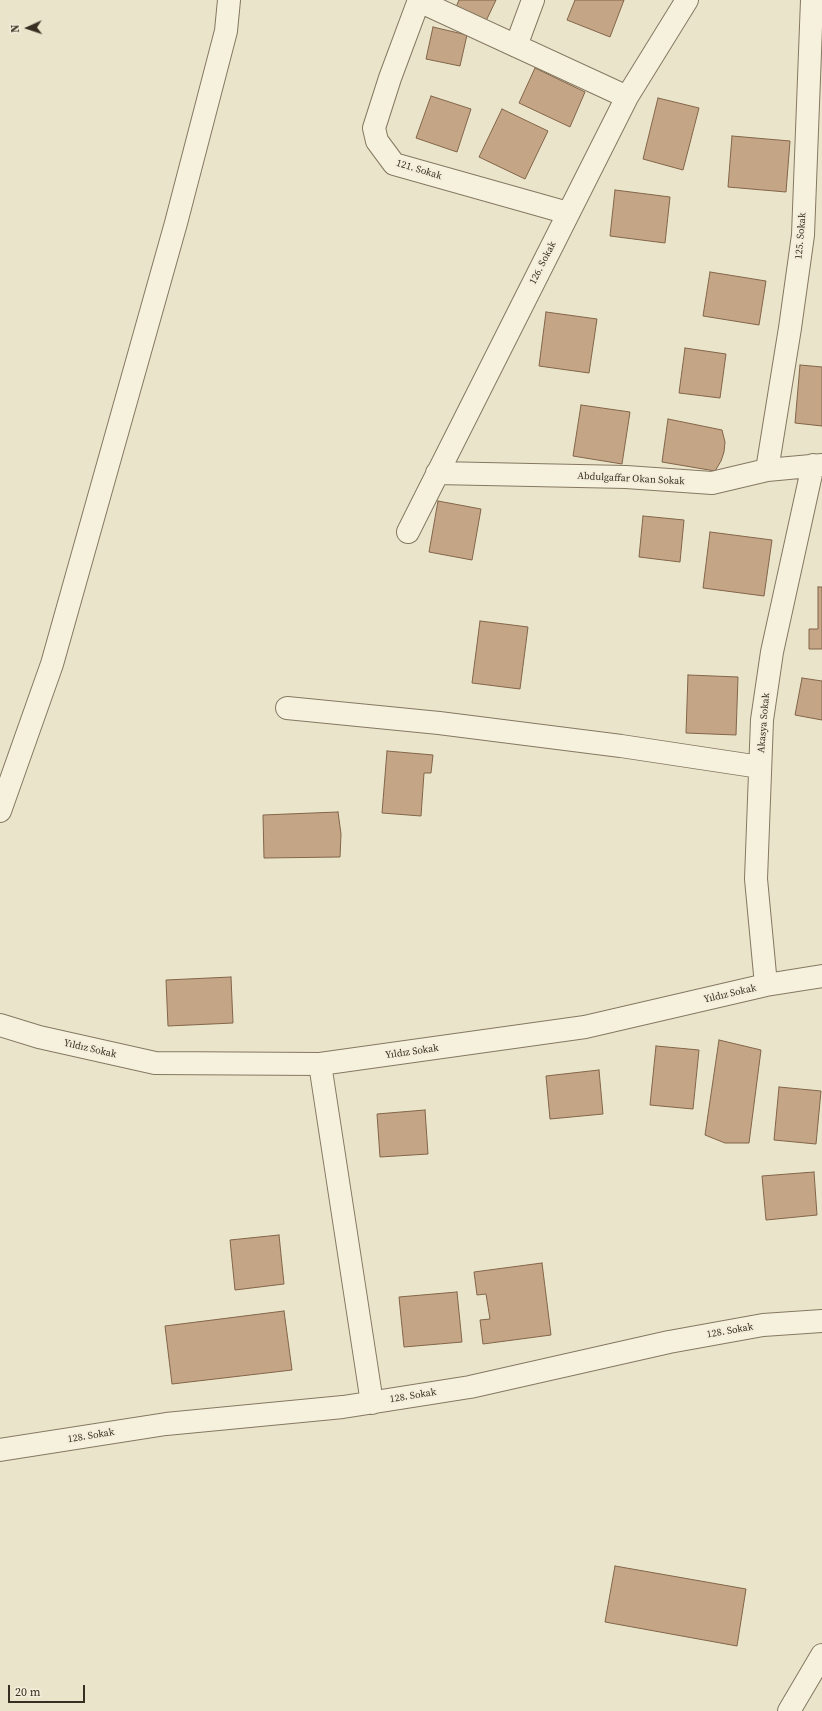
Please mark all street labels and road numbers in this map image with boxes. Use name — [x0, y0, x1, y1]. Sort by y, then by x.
street label: 121. Sokak — [395, 157, 443, 183]
street label: 125. Sokak — [793, 212, 809, 260]
street label: 126. Sokak — [527, 239, 559, 287]
street label: Abdulgaffar Okan Sokak — [577, 470, 685, 488]
street label: Akasya Sokak — [755, 692, 773, 754]
street label: Yıldız Sokak — [702, 982, 758, 1006]
street label: Yıldız Sokak — [62, 1037, 118, 1061]
street label: Yıldız Sokak — [385, 1042, 439, 1062]
street label: 128. Sokak — [706, 1321, 754, 1341]
street label: 128. Sokak — [389, 1386, 437, 1406]
street label: 128. Sokak — [67, 1426, 115, 1446]

